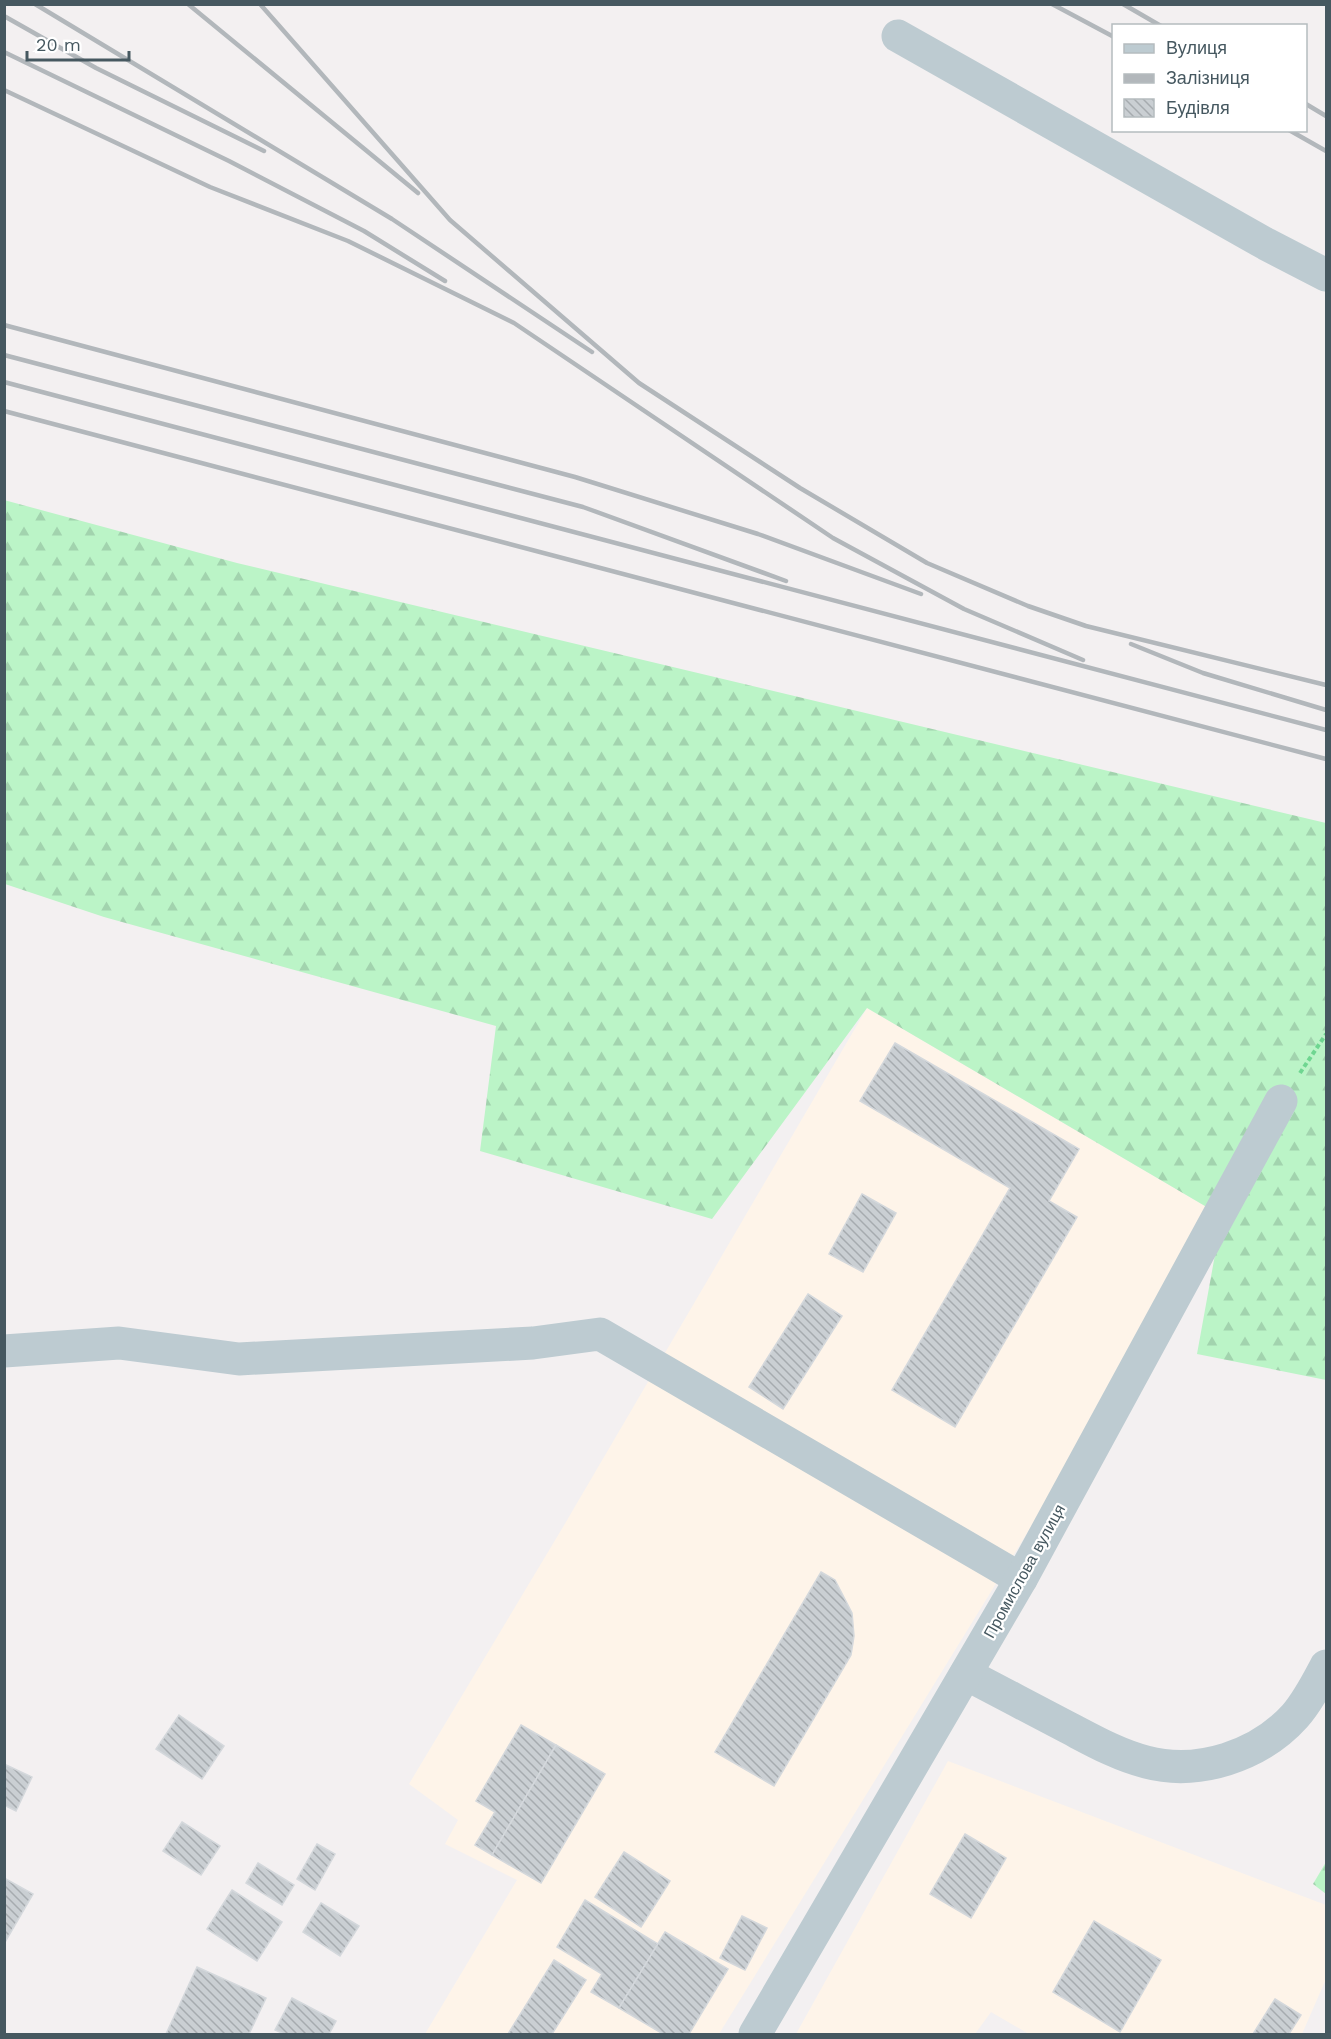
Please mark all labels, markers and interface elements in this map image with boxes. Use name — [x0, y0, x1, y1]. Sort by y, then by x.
scale bar — [27, 24, 129, 62]
legend — [1112, 24, 1307, 132]
text: 20 m — [36, 34, 81, 55]
text: Вулиця — [1166, 37, 1227, 58]
text: Залізниця — [1166, 67, 1250, 88]
text: Будівля — [1166, 97, 1230, 118]
street label: Промислова вулиця — [980, 1501, 1069, 1642]

